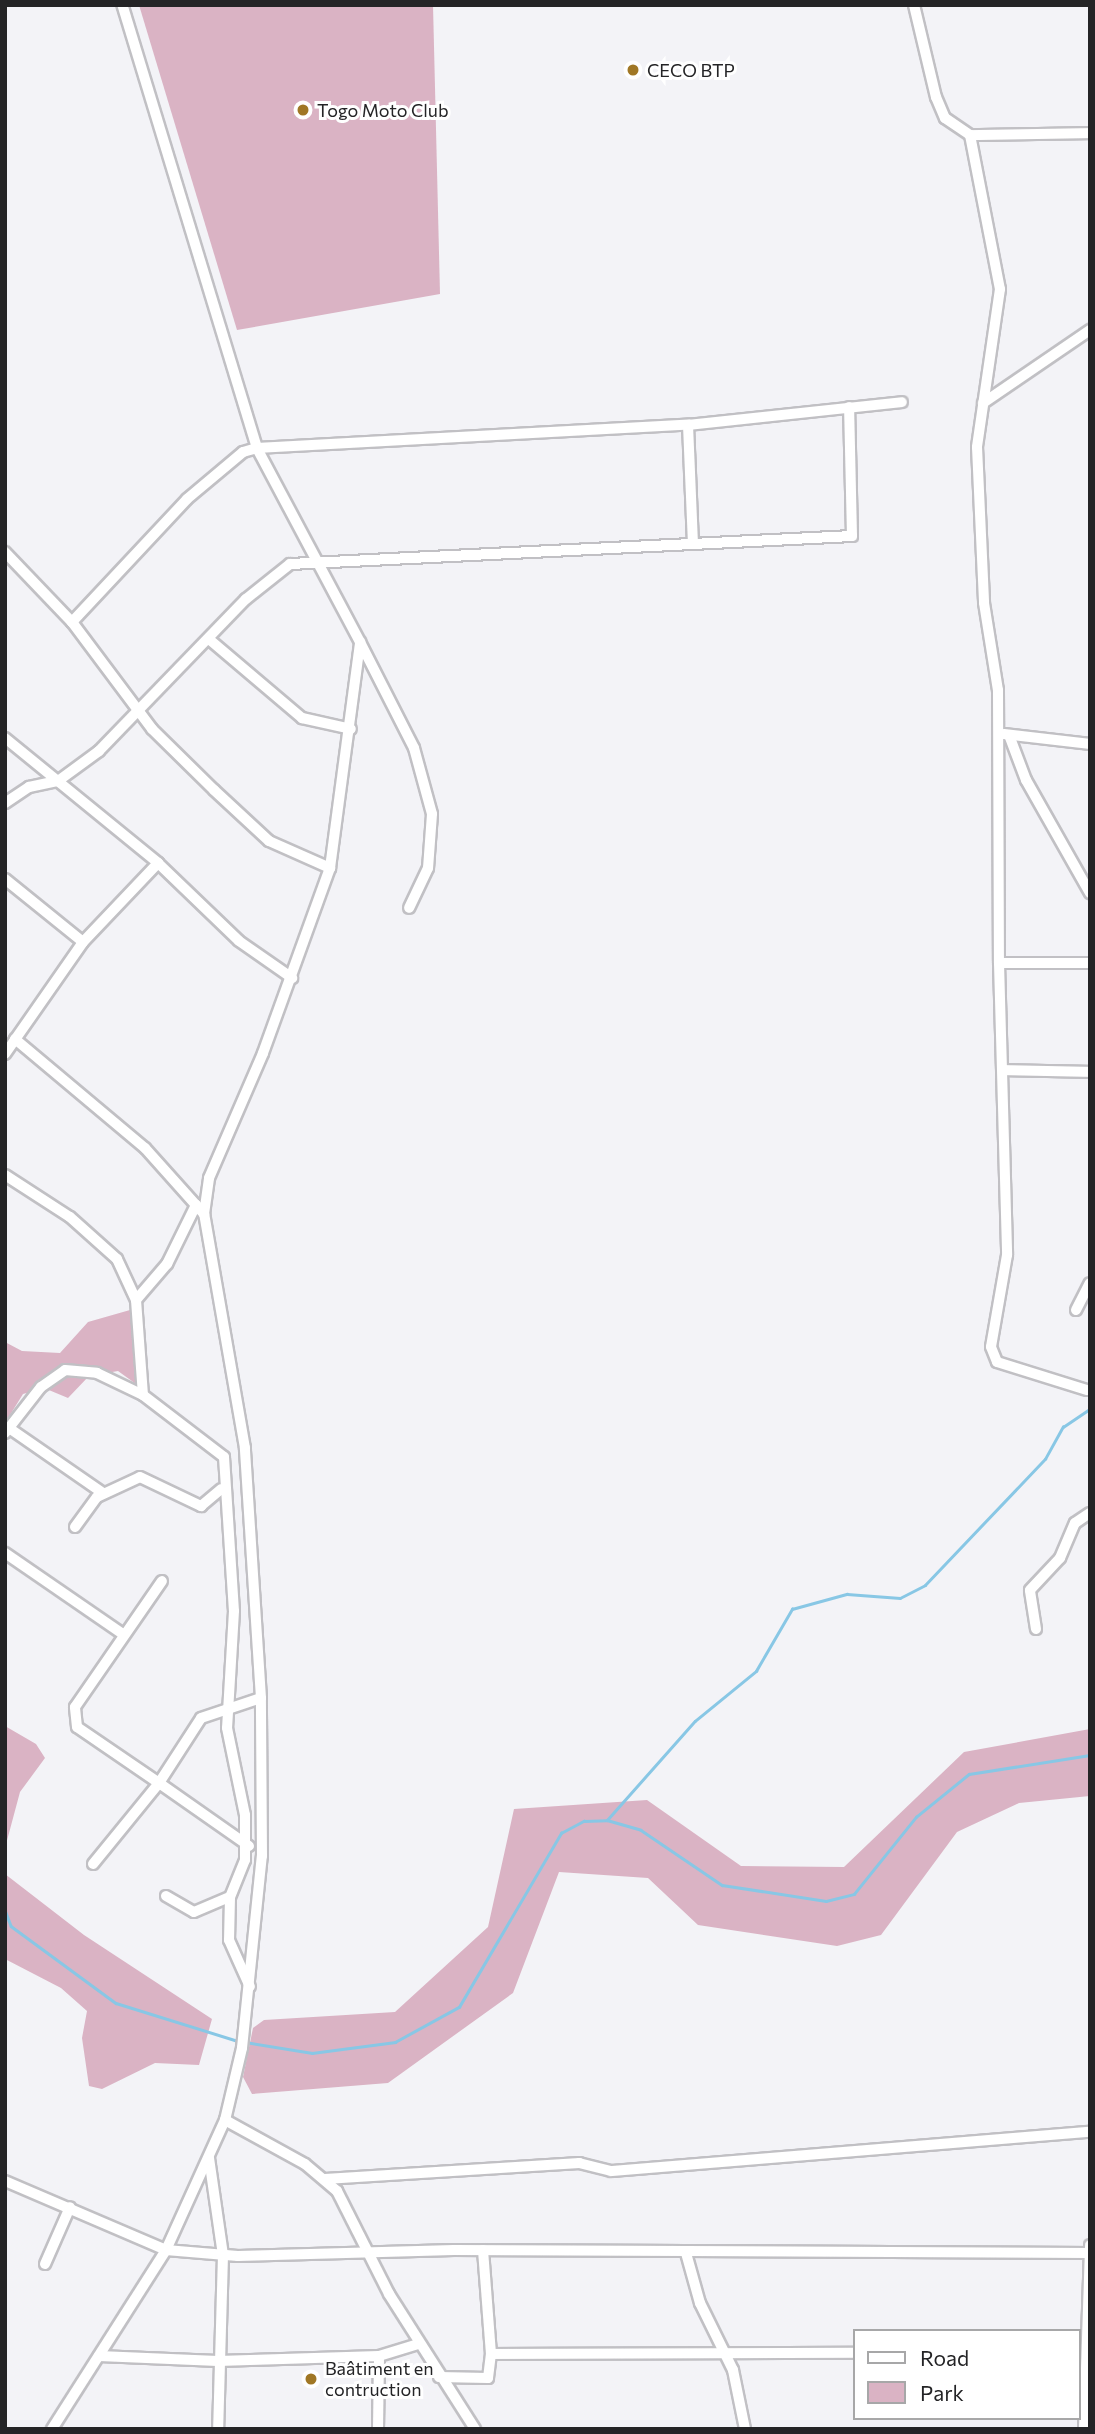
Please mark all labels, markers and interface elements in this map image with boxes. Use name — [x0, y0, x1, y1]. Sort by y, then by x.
place label: CECO BTP — [647, 59, 735, 81]
marker: CECO BTP — [625, 62, 641, 78]
place label: Togo Moto Club — [317, 99, 449, 121]
marker: Togo Moto Club — [295, 102, 311, 118]
legend — [853, 2329, 1081, 2420]
text: Road — [920, 2345, 969, 2370]
place label: Baâtiment en contruction — [325, 2358, 434, 2400]
marker: Baâtiment en contruction — [303, 2371, 319, 2387]
text: Park — [920, 2380, 964, 2405]

